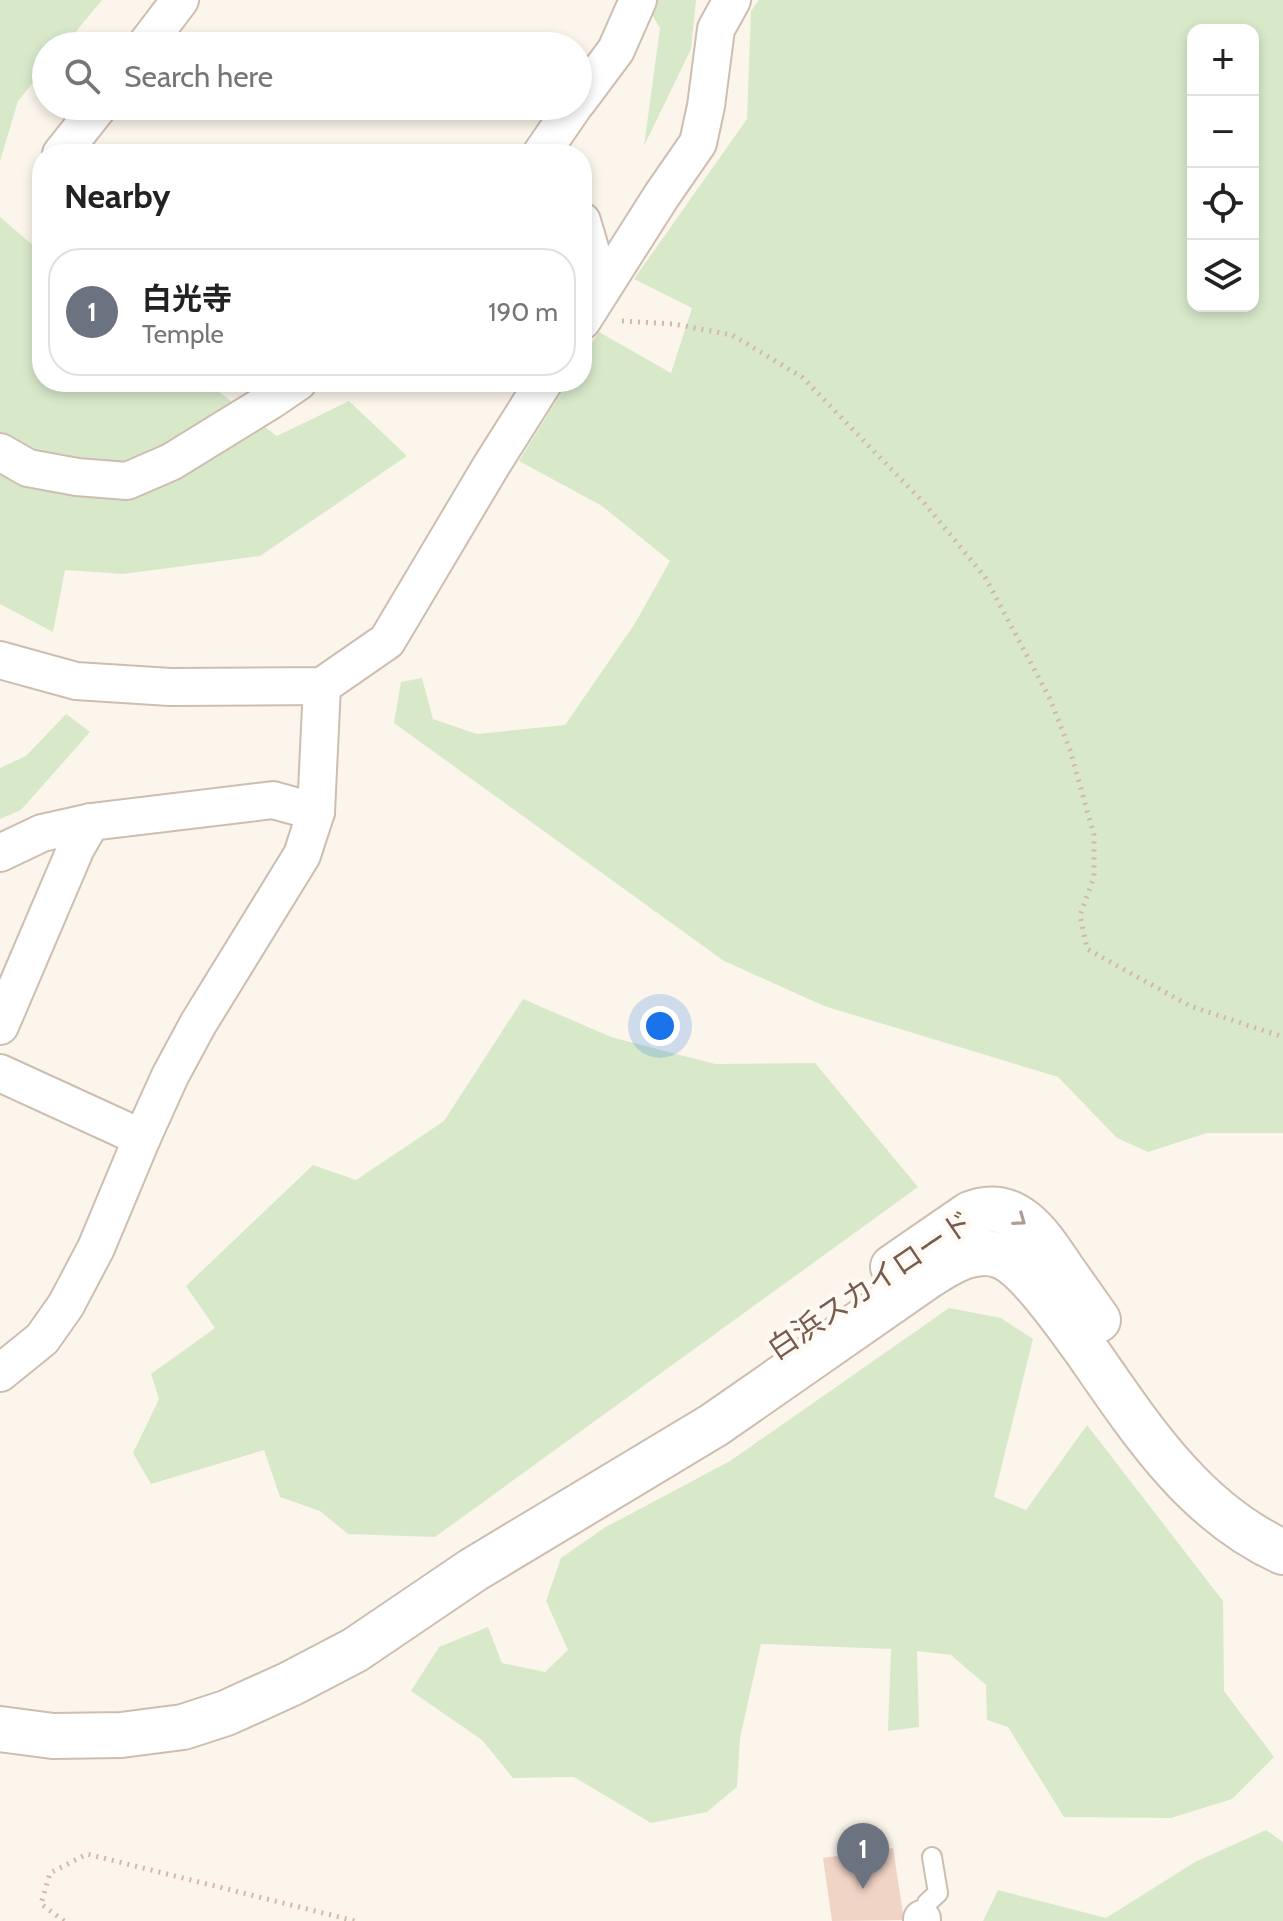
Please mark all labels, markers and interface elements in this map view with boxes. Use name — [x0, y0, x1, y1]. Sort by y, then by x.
map controls — [1187, 24, 1259, 312]
button: + — [1187, 24, 1259, 96]
search box — [32, 32, 592, 120]
icon: search — [60, 54, 104, 98]
text: Search here — [124, 58, 273, 95]
button: − — [1187, 96, 1259, 168]
button: locate — [1187, 168, 1259, 240]
text: Nearby — [64, 175, 171, 217]
button: layers — [1187, 240, 1259, 312]
text: 白光寺 — [142, 280, 232, 317]
text: 1 — [87, 296, 97, 328]
text: 190 m — [488, 296, 558, 328]
text: Temple — [142, 318, 224, 350]
your location — [640, 1006, 680, 1046]
street label: 白浜スカイロード — [760, 1203, 980, 1367]
one-way arrow — [1011, 1210, 1026, 1225]
pin: 1 — [837, 1823, 889, 1889]

